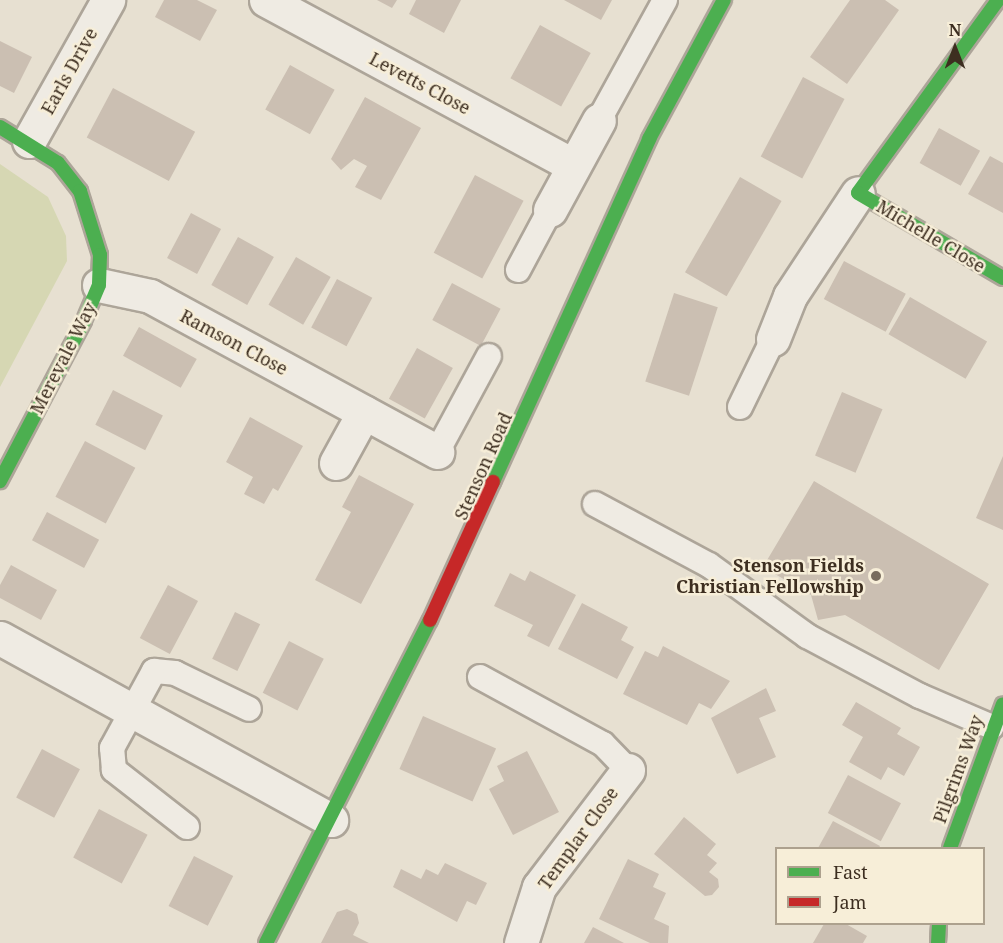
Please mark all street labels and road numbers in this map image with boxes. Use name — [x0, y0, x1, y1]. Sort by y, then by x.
street label: Earls Drive — [36, 24, 102, 118]
street label: Levetts Close — [366, 47, 474, 119]
street label: Michelle Close — [873, 195, 989, 277]
street label: Merevale Way — [26, 298, 100, 418]
street label: Ramson Close — [177, 305, 291, 379]
street label: Stenson Road — [450, 409, 516, 523]
street label: Pilgrims Way — [928, 712, 988, 826]
street label: Templar Close — [534, 783, 622, 893]

